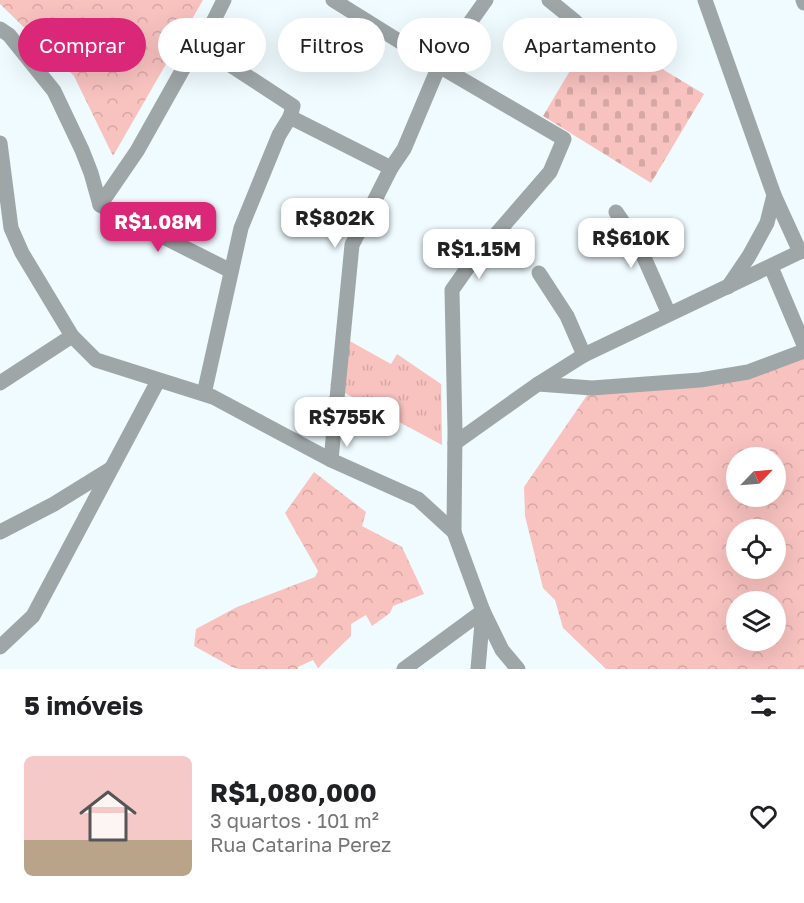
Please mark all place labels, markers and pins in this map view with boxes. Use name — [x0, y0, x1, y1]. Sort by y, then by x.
pin: R$802K — [286, 198, 384, 249]
pin: R$1.08M — [103, 202, 213, 253]
pin: R$610K — [582, 218, 680, 269]
pin: R$1.15M — [424, 229, 534, 280]
pin: R$755K — [298, 397, 396, 448]

